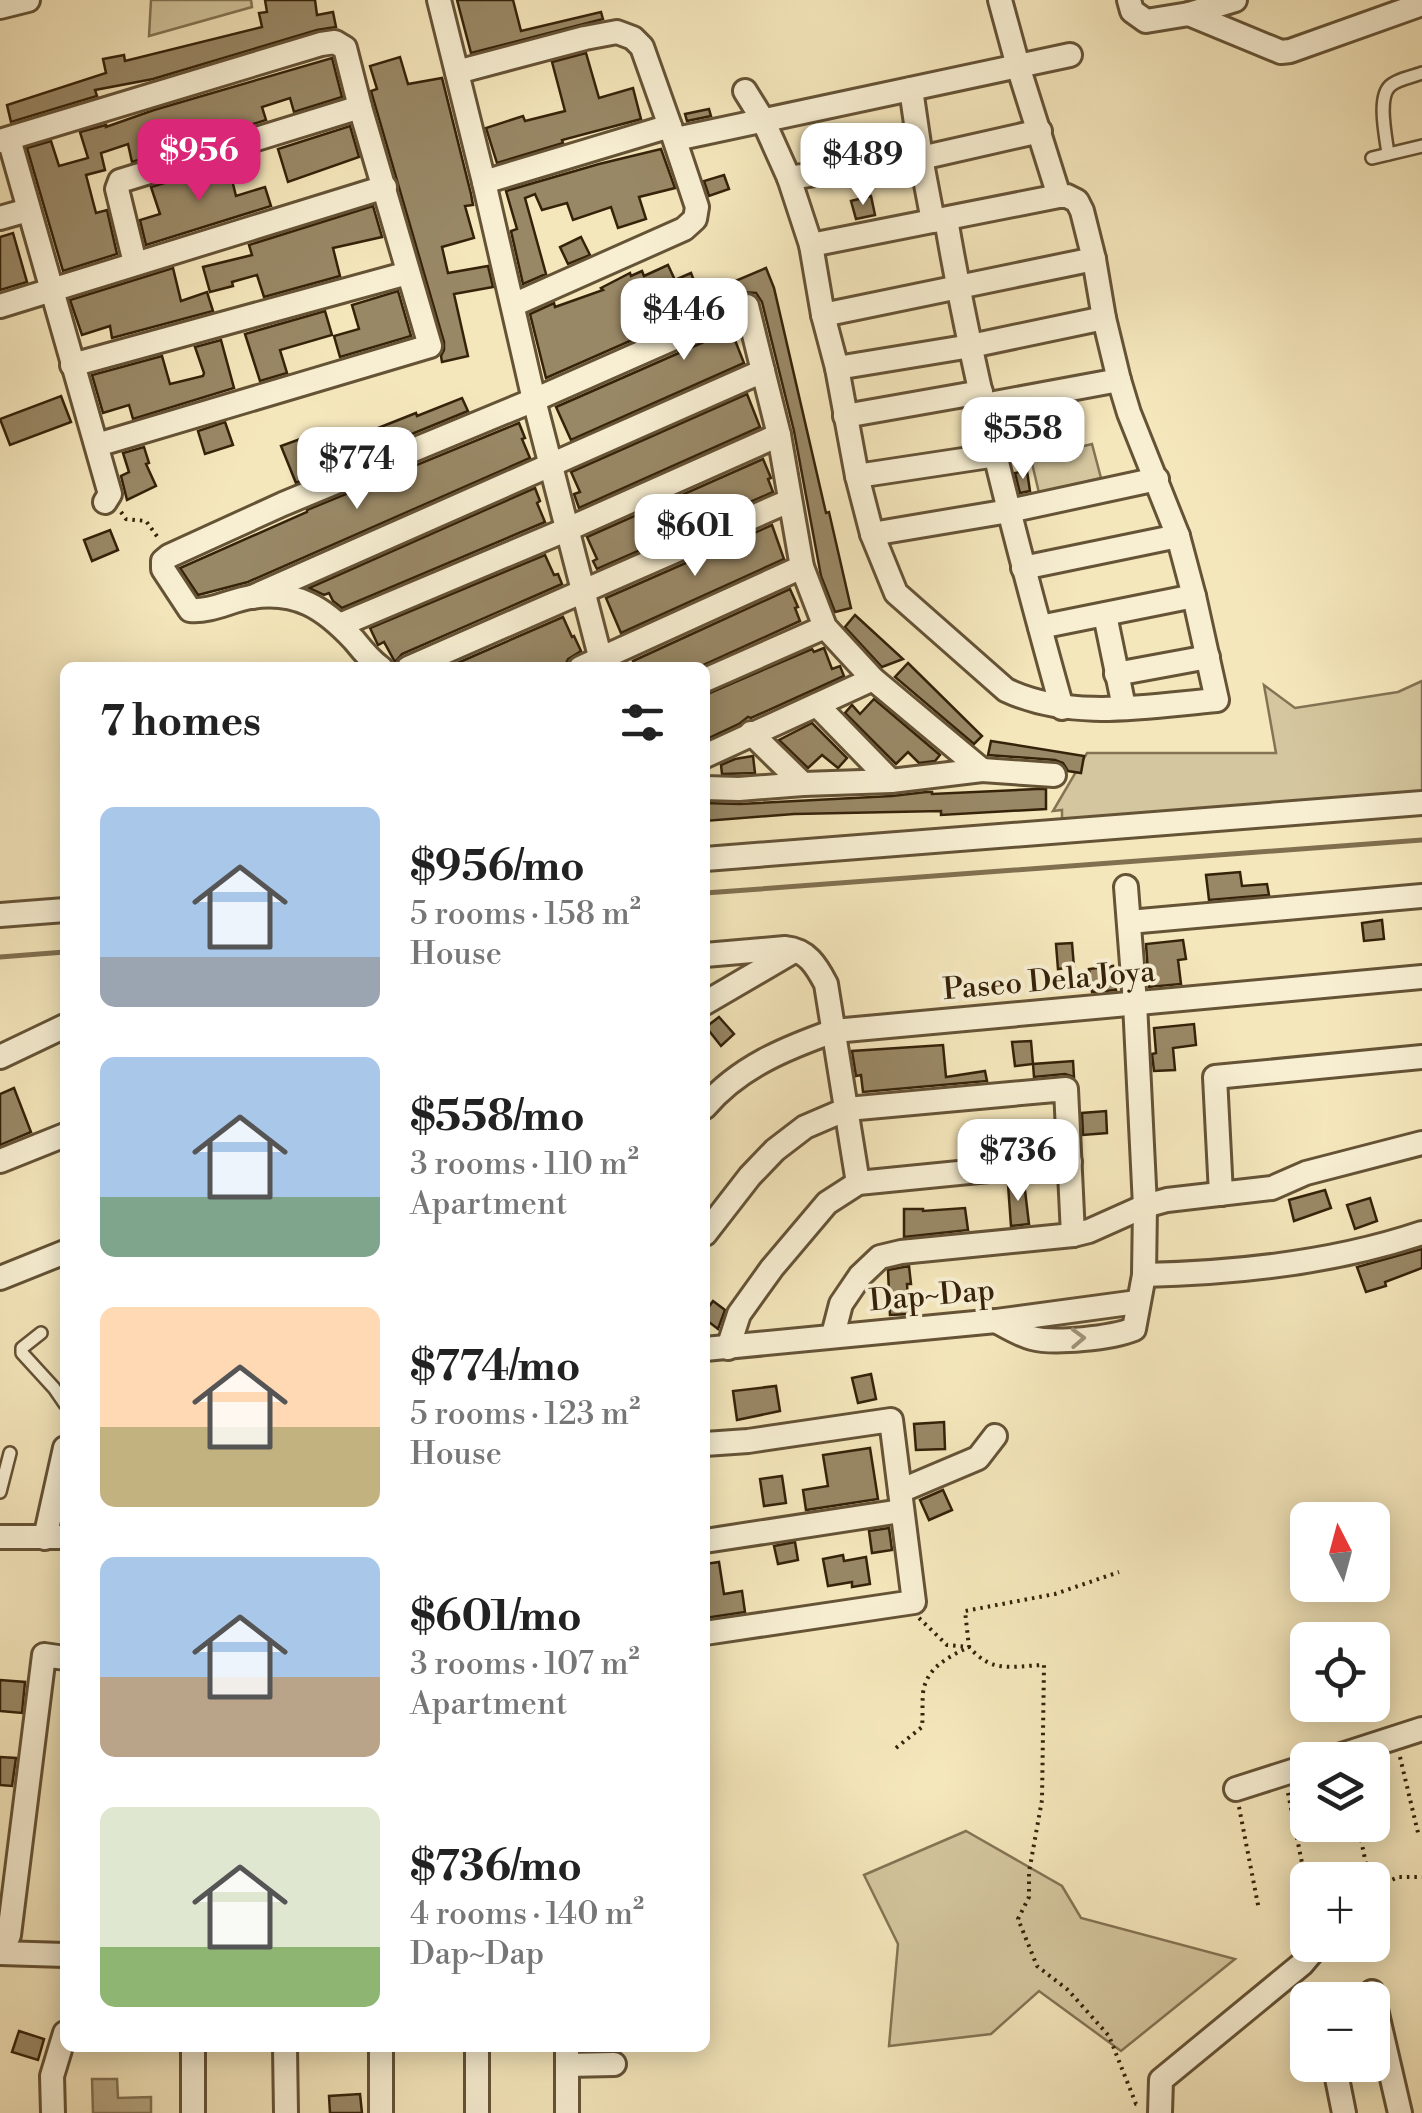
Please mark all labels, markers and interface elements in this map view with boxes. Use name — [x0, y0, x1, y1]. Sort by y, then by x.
pin: $956 — [140, 119, 258, 204]
pin: $489 — [804, 123, 922, 208]
text: $956 — [159, 131, 239, 171]
text: $489 — [823, 135, 904, 175]
pin: $446 — [625, 278, 743, 363]
text: $446 — [643, 290, 725, 330]
pin: $558 — [964, 397, 1082, 482]
text: $558 — [983, 409, 1063, 449]
pin: $774 — [298, 427, 416, 512]
text: $774 — [319, 439, 395, 479]
pin: $601 — [636, 494, 754, 579]
text: $601 — [657, 506, 733, 546]
icon: filters — [615, 695, 670, 750]
text: 7 homes — [100, 696, 261, 749]
text: $956/mo — [410, 841, 585, 894]
icon: home — [180, 847, 300, 967]
text: 5 rooms · 158 m² — [410, 894, 641, 934]
text: House — [410, 934, 502, 974]
street label: Paseo Dela Joya — [941, 953, 1158, 1009]
text: $558/mo — [410, 1091, 585, 1144]
icon: home — [180, 1097, 300, 1217]
pin: $736 — [959, 1119, 1077, 1204]
text: $736 — [980, 1131, 1056, 1171]
text: 3 rooms · 110 m² — [410, 1144, 639, 1184]
text: Apartment — [410, 1184, 567, 1224]
street label: Dap~Dap — [868, 1272, 996, 1320]
one-way arrow — [1070, 1328, 1086, 1349]
text: $774/mo — [410, 1341, 580, 1394]
icon: home — [180, 1347, 300, 1467]
text: 5 rooms · 123 m² — [410, 1394, 640, 1434]
text: House — [410, 1434, 502, 1474]
north arrow — [1290, 1502, 1390, 1602]
map controls — [1290, 1502, 1390, 2082]
text: $601/mo — [410, 1591, 582, 1644]
icon: home — [180, 1597, 300, 1717]
button: locate — [1290, 1622, 1390, 1722]
text: 3 rooms · 107 m² — [410, 1644, 640, 1684]
text: Apartment — [410, 1684, 567, 1724]
button: layers — [1290, 1742, 1390, 1842]
text: $736/mo — [410, 1841, 582, 1894]
icon: home — [180, 1847, 300, 1967]
button: + — [1290, 1862, 1390, 1962]
text: 4 rooms · 140 m² — [410, 1894, 644, 1934]
text: Dap~Dap — [410, 1934, 544, 1974]
button: − — [1290, 1982, 1390, 2082]

